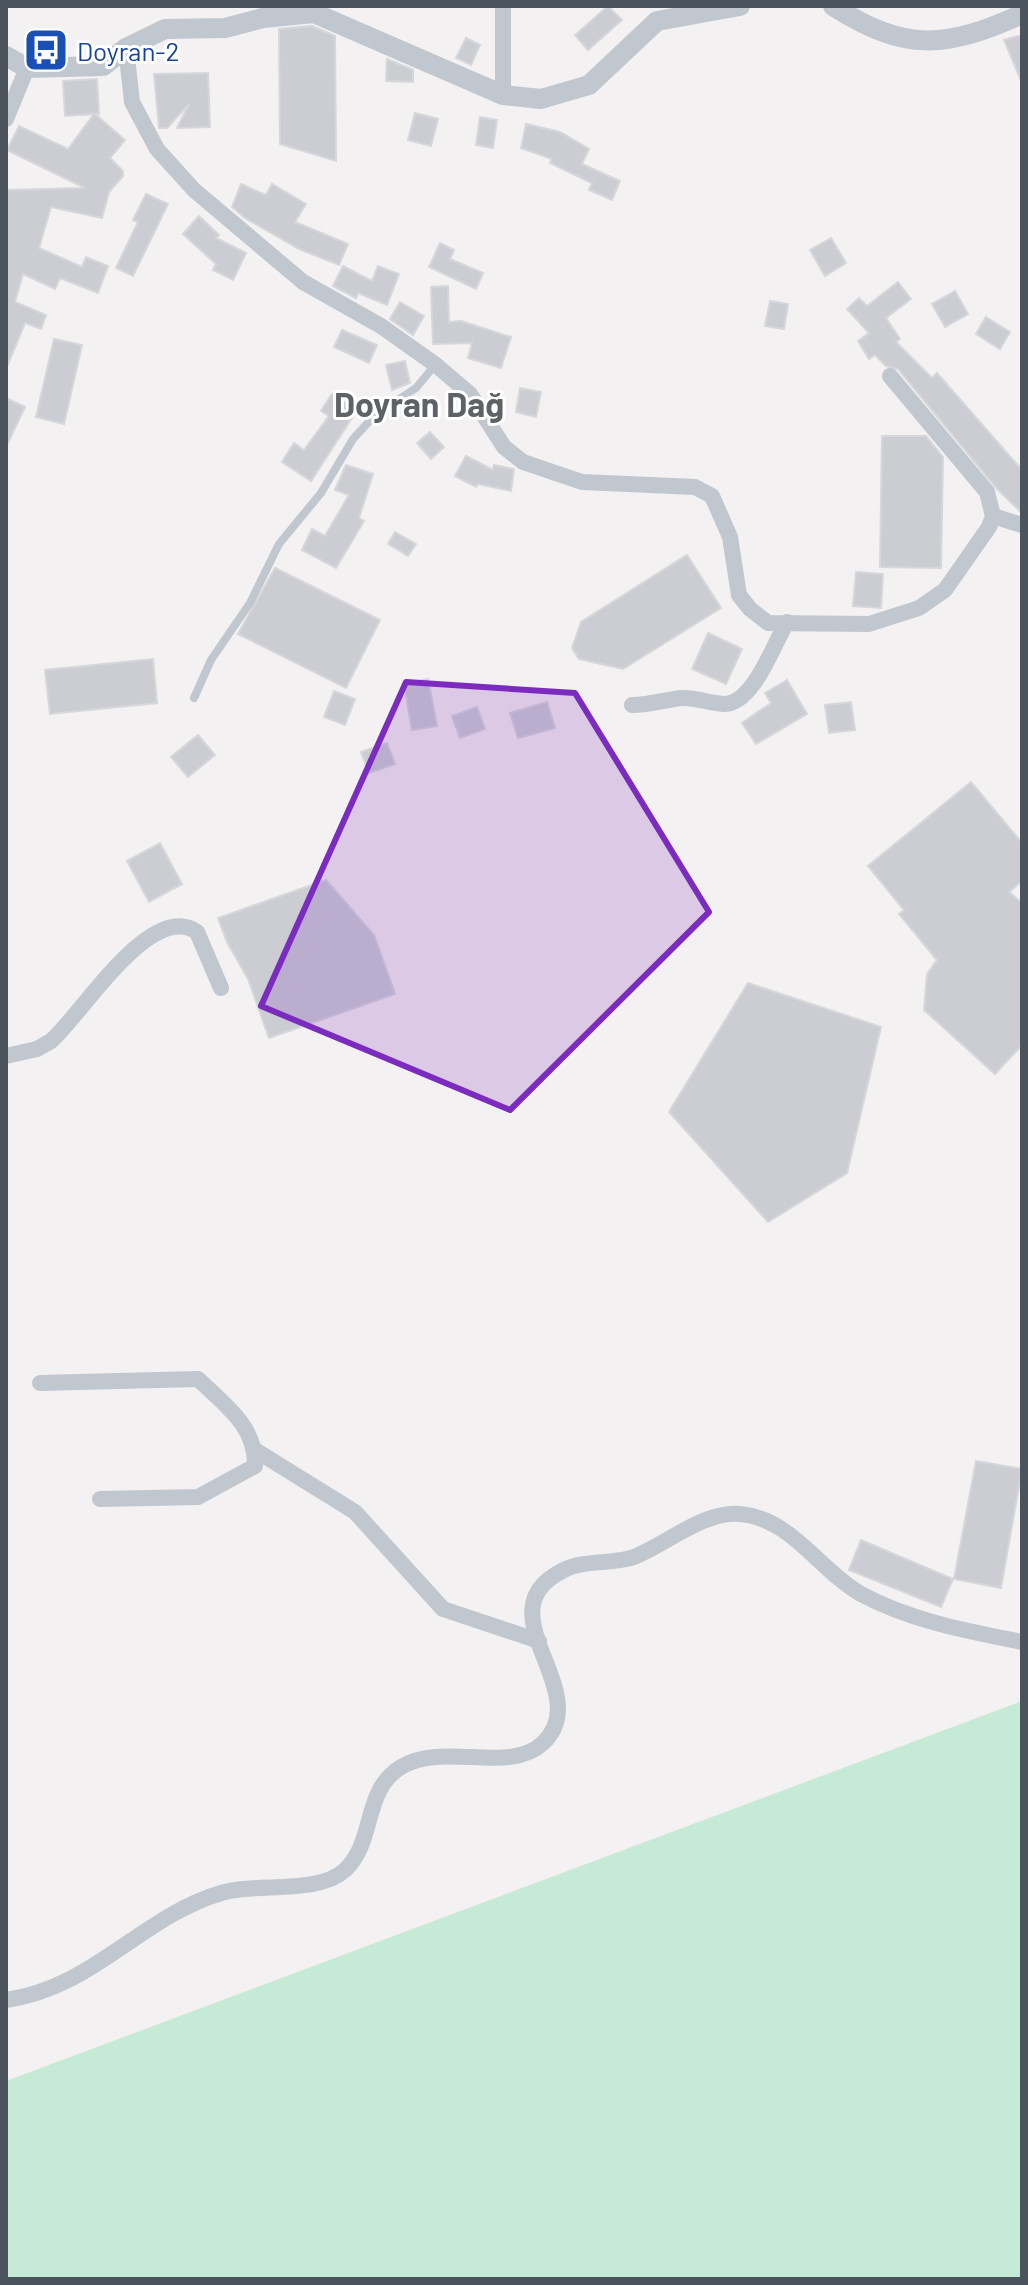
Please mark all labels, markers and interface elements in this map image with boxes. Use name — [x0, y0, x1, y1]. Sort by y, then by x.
bus stop icon: Doyran-2 — [22, 26, 70, 74]
place label: Doyran-2 — [77, 35, 179, 66]
district label: Doyran Dağ — [334, 383, 504, 424]

